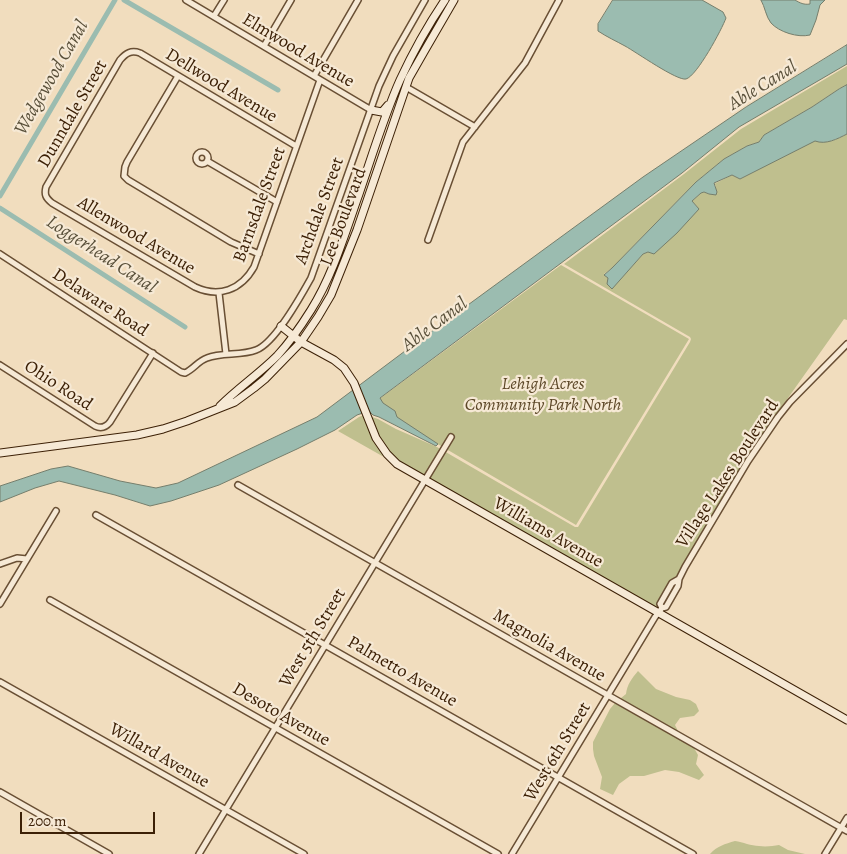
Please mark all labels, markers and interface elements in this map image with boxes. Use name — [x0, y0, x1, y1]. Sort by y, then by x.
street label: Elmwood Avenue — [238, 9, 358, 93]
water label: Wedgewood Canal — [10, 17, 94, 139]
street label: Dellwood Avenue — [161, 44, 281, 128]
street label: Dunndale Street — [34, 56, 112, 172]
water label: Able Canal — [725, 56, 801, 116]
street label: Barnsdale Street — [229, 144, 291, 266]
street label: Archdale Street — [291, 154, 349, 268]
street label: Lee Boulevard — [316, 165, 372, 269]
street label: Allenwood Avenue — [73, 192, 199, 280]
water label: Loggerhead Canal — [42, 211, 160, 299]
street label: Delaware Road — [48, 264, 152, 342]
water label: Able Canal — [398, 293, 472, 357]
street label: Ohio Road — [20, 356, 96, 416]
park label: Lehigh Acres Community Park North — [465, 374, 621, 416]
street label: Village Lakes Boulevard — [672, 396, 784, 552]
street label: Williams Avenue — [489, 493, 607, 573]
street label: West 5th Street — [275, 585, 351, 691]
street label: Magnolia Avenue — [489, 605, 609, 687]
street label: Palmetto Avenue — [343, 632, 461, 712]
street label: Desoto Avenue — [228, 678, 334, 752]
street label: West 6th Street — [520, 698, 596, 806]
street label: Willard Avenue — [105, 719, 213, 793]
scale bar — [22, 802, 158, 834]
text: 200 m — [28, 811, 67, 831]

